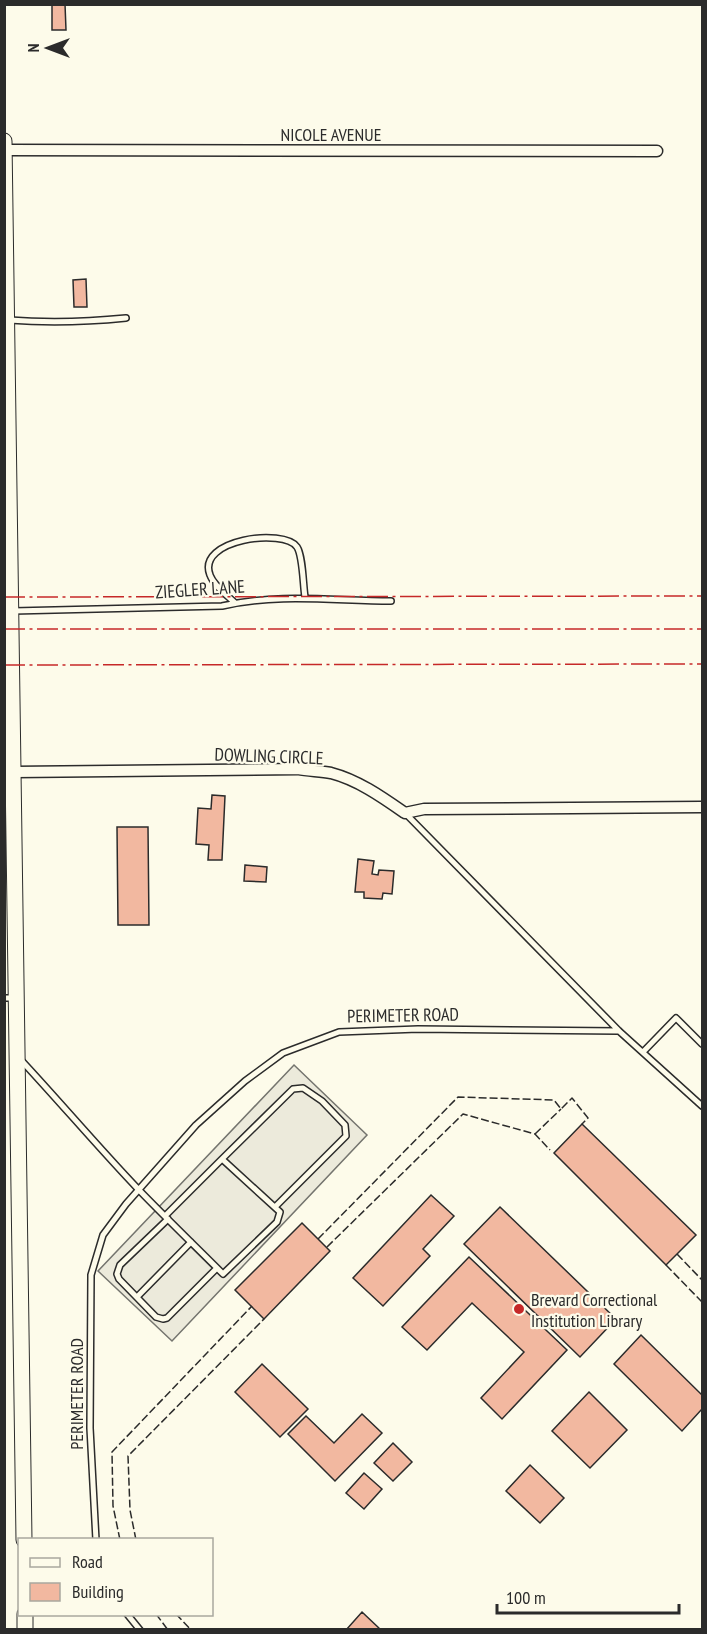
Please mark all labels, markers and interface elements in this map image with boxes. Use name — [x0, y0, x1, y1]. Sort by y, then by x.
north arrow — [18, 18, 78, 78]
text: N — [23, 44, 43, 52]
street label: NICOLE AVENUE — [281, 123, 381, 146]
street label: ZIEGLER LANE — [154, 574, 246, 604]
street label: DOWLING CIRCLE — [214, 743, 324, 769]
street label: PERIMETER ROAD — [347, 1003, 459, 1027]
place label: Brevard Correctional Institution Library — [531, 1288, 658, 1332]
marker: Brevard Correctional Institution Library — [512, 1302, 526, 1316]
street label: PERIMETER ROAD — [65, 1338, 88, 1450]
legend — [18, 1538, 213, 1616]
text: Road — [72, 1550, 103, 1573]
scale bar — [497, 1577, 678, 1615]
text: Building — [72, 1580, 124, 1603]
text: 100 m — [506, 1586, 546, 1609]

